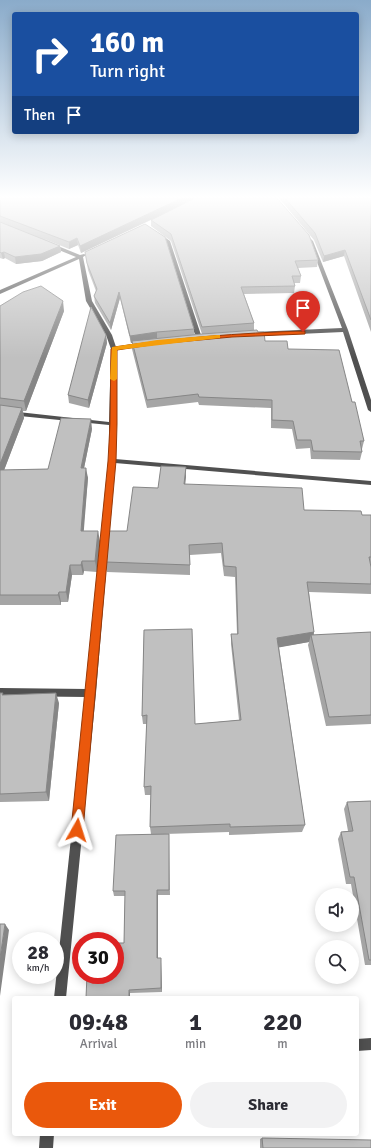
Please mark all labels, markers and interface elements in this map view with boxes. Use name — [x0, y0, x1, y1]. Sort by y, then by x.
text: 160 m — [90, 26, 164, 60]
icon: right — [24, 28, 76, 80]
text: Turn right — [90, 60, 165, 82]
icon: arrive — [63, 104, 85, 126]
text: Then — [24, 106, 55, 124]
pin — [286, 291, 320, 332]
icon: arrive — [292, 297, 314, 319]
position arrow — [56, 809, 98, 851]
map controls — [315, 888, 359, 984]
button: sound — [315, 888, 359, 932]
speed limit sign: 30 — [72, 932, 124, 984]
text: 28 — [27, 940, 49, 965]
button: search — [315, 940, 359, 984]
text: km/h — [27, 962, 49, 974]
text: 09:48 — [69, 1007, 128, 1037]
text: 1 — [189, 1007, 202, 1037]
text: 220 — [263, 1007, 302, 1037]
text: Arrival — [80, 1036, 117, 1052]
text: min — [185, 1036, 206, 1052]
text: m — [277, 1036, 288, 1052]
button: Exit — [24, 1082, 182, 1128]
button: Share — [190, 1082, 347, 1128]

